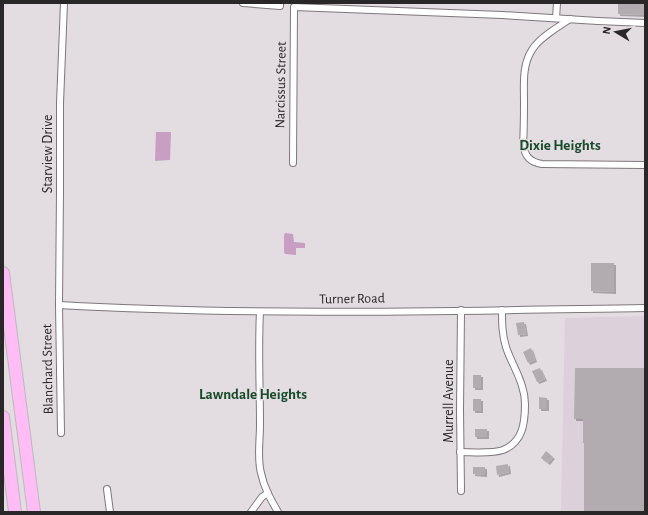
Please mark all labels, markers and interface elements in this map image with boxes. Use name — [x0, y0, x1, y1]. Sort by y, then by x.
north arrow — [596, 12, 636, 52]
text: N — [601, 26, 613, 35]
street label: Narcissus Street — [273, 41, 289, 129]
street label: Starview Drive — [41, 115, 55, 193]
district label: Dixie Heights — [519, 138, 601, 153]
street label: Turner Road — [319, 291, 385, 307]
street label: Blanchard Street — [40, 323, 56, 414]
street label: Murrell Avenue — [442, 359, 456, 443]
district label: Lawndale Heights — [199, 387, 307, 402]

